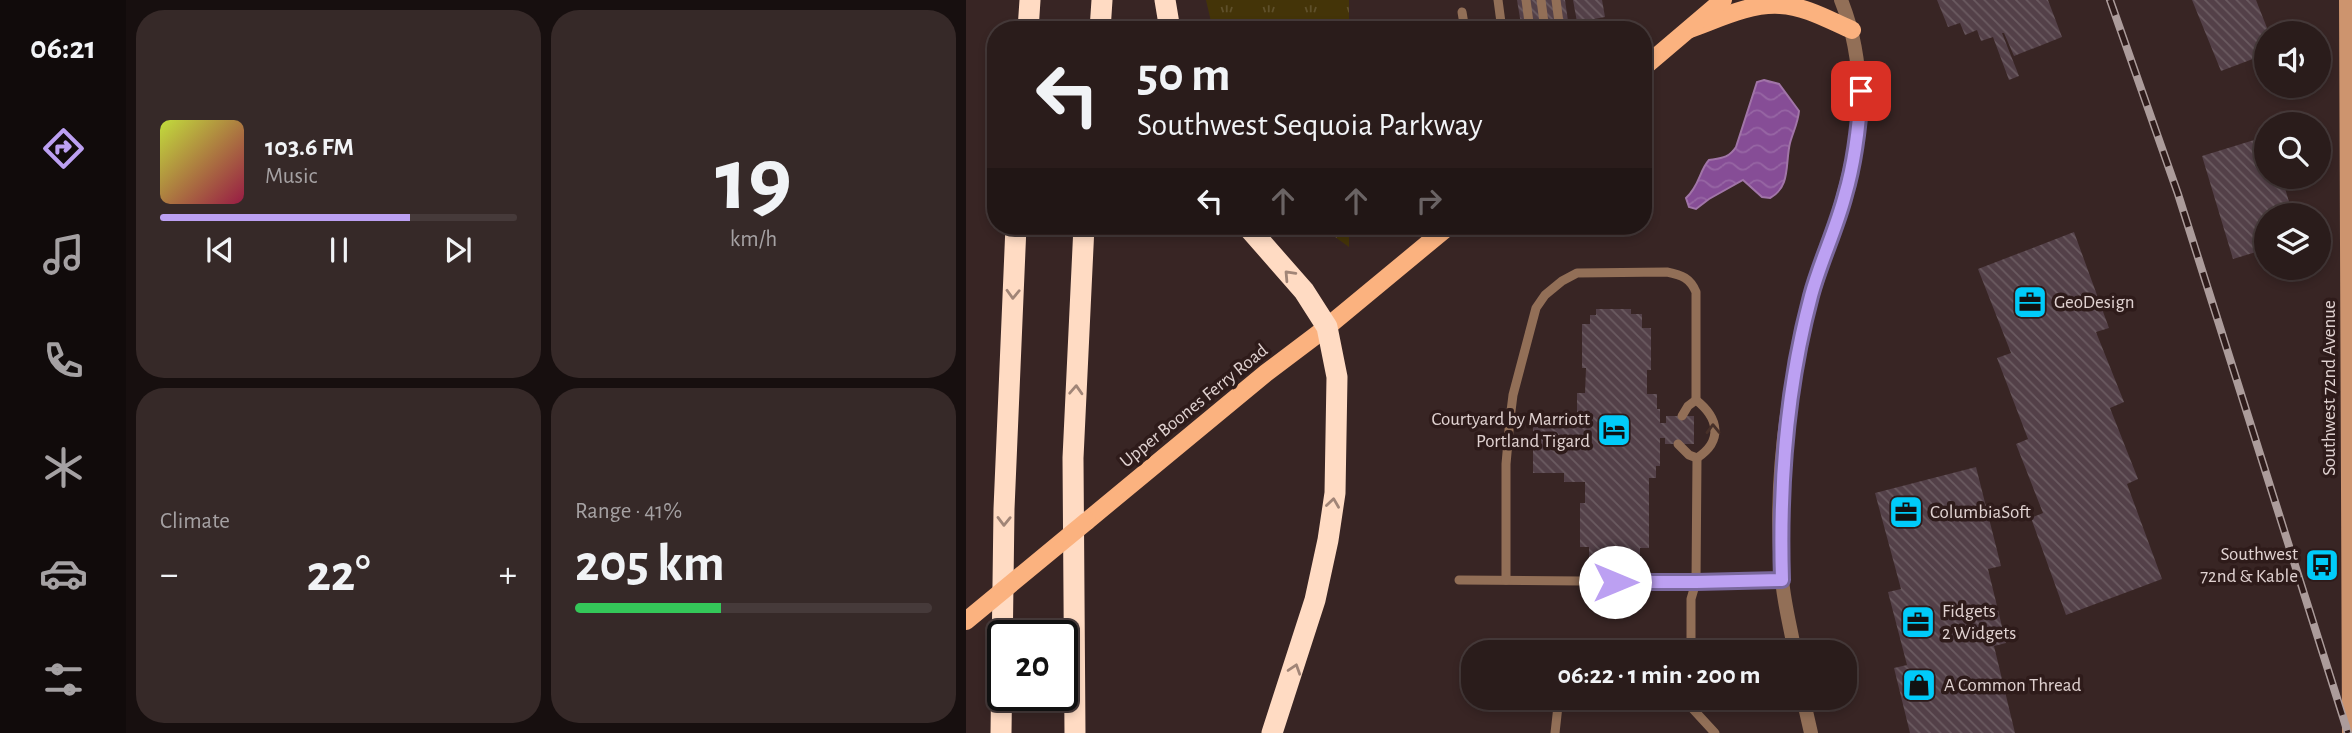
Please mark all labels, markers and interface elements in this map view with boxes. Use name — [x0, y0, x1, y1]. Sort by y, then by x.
map controls — [2254, 21, 2331, 280]
button: sound — [2254, 21, 2331, 98]
text: 06:21 — [30, 32, 96, 64]
icon: left — [1022, 49, 1113, 140]
text: 50 m — [1137, 51, 1231, 100]
pin — [1831, 61, 1891, 121]
icon: arrive — [1842, 72, 1880, 110]
text: Southwest Sequoia Parkway — [1137, 109, 1483, 141]
button: search — [2254, 112, 2331, 189]
icon: directions — [39, 124, 88, 173]
text: 103.6 FM — [265, 134, 354, 160]
text: 19 — [715, 135, 792, 226]
text: Music — [265, 165, 317, 188]
icon: left — [1191, 182, 1229, 220]
icon: ahead — [1264, 182, 1302, 220]
icon: ahead — [1337, 182, 1375, 220]
icon: right — [1410, 182, 1448, 220]
button: layers — [2254, 203, 2331, 280]
text: km/h — [730, 228, 777, 251]
icon: music — [39, 230, 88, 279]
icon: previous — [201, 231, 239, 269]
icon: pause — [320, 231, 358, 269]
icon: next — [439, 231, 477, 269]
one-way arrow — [1285, 270, 1297, 283]
office icon: GeoDesign — [2011, 283, 2049, 321]
one-way arrow — [1006, 289, 1021, 300]
place label: GeoDesign — [2054, 293, 2134, 312]
street label: Southwest 72nd Avenue — [2320, 300, 2339, 476]
icon: phone — [39, 336, 88, 385]
street label: Upper Boones Ferry Road — [1117, 341, 1272, 471]
one-way arrow — [1069, 384, 1084, 395]
place label: Courtyard by Marriott Portland Tigard — [1432, 410, 1590, 451]
hotel icon: Courtyard by Marriott Portland Tigard — [1595, 411, 1633, 449]
one-way arrow — [1705, 423, 1720, 434]
icon: climate — [39, 443, 88, 492]
office icon: ColumbiaSoft — [1887, 493, 1925, 531]
one-way arrow — [1326, 497, 1341, 509]
text: Range · 41% — [575, 500, 682, 523]
place label: ColumbiaSoft — [1930, 503, 2031, 522]
text: Climate — [160, 510, 230, 533]
one-way arrow — [996, 516, 1012, 527]
text: 205 km — [575, 538, 725, 590]
position arrow — [1578, 545, 1652, 619]
place label: Southwest 72nd & Kable — [2200, 545, 2298, 586]
bus stop icon: Southwest 72nd & Kable — [2303, 546, 2341, 584]
text: 22° — [306, 548, 371, 600]
icon: car — [39, 549, 88, 598]
text: − — [160, 556, 178, 594]
text: + — [499, 556, 517, 594]
place label: Fidgets 2 Widgets — [1942, 602, 2016, 643]
office icon: Fidgets 2 Widgets — [1899, 603, 1937, 641]
speed limit sign: 20 — [987, 620, 1078, 711]
icon: filters — [39, 655, 88, 704]
text: 06:22 · 1 min · 200 m — [1557, 662, 1761, 688]
one-way arrow — [1286, 663, 1301, 675]
shop icon: A Common Thread — [1900, 666, 1938, 704]
place label: A Common Thread — [1944, 676, 2081, 695]

